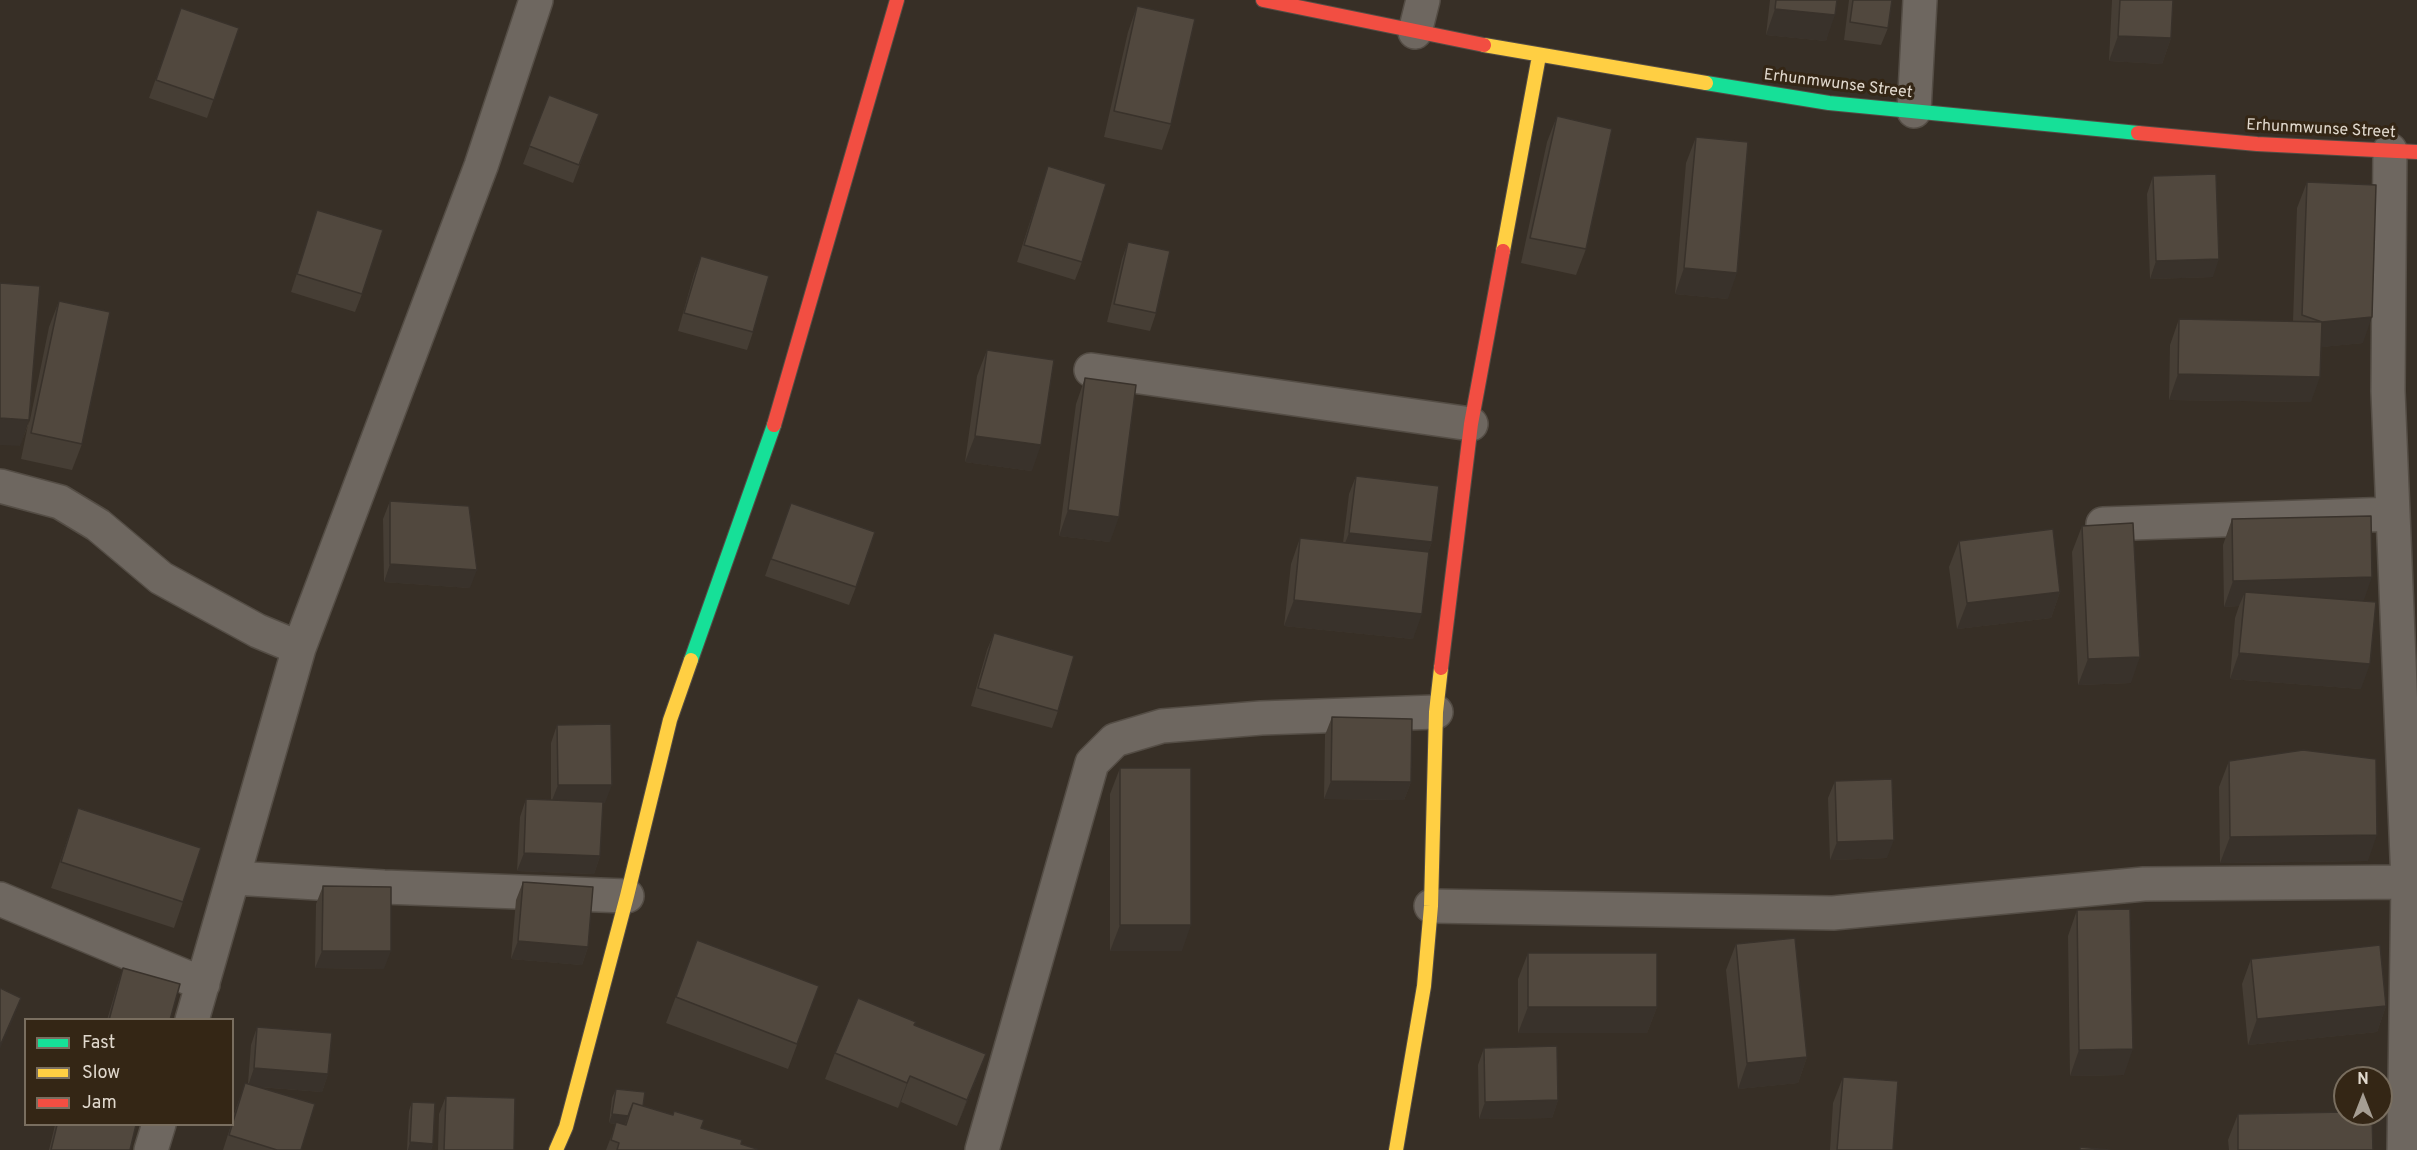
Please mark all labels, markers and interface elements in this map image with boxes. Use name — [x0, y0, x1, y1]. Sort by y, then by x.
street label: Erhunmwunse Street — [1763, 66, 1913, 104]
street label: Erhunmwunse Street — [2246, 116, 2396, 144]
legend — [24, 1018, 234, 1126]
text: Fast — [82, 1032, 115, 1055]
text: Slow — [82, 1062, 120, 1085]
north arrow — [2333, 1066, 2393, 1126]
text: N — [2357, 1070, 2369, 1090]
text: Jam — [82, 1092, 117, 1115]

